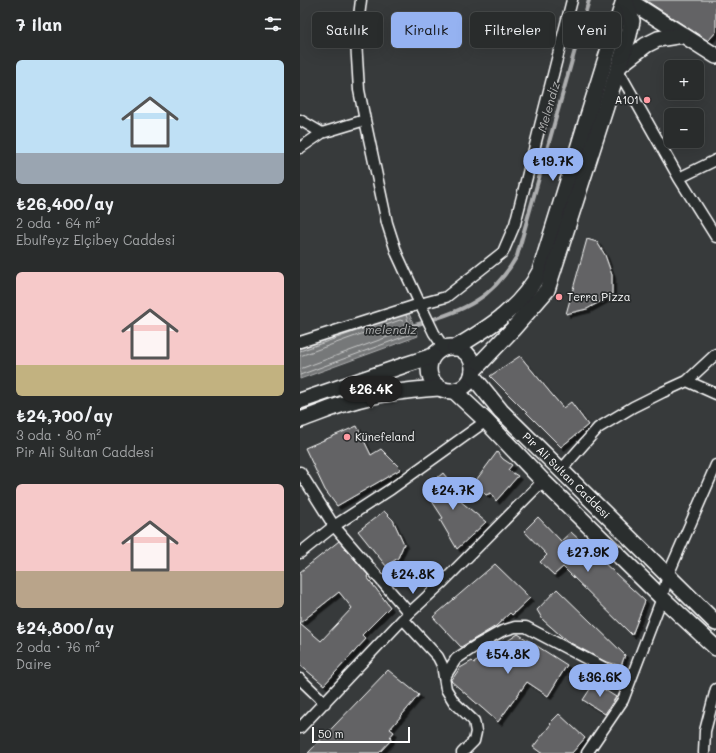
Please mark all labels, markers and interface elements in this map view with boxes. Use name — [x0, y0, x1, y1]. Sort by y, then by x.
chip: Satılık — [312, 12, 383, 48]
chip: Kiralık — [391, 12, 462, 48]
chip: Filtreler — [470, 12, 555, 48]
chip: Yeni — [563, 12, 621, 48]
text: 7 ilan — [16, 13, 62, 35]
icon: filters — [262, 13, 284, 35]
map controls — [664, 60, 704, 148]
button: + — [664, 60, 704, 100]
water label: Melendiz — [533, 79, 563, 134]
icon: home — [114, 86, 186, 158]
place label: A101 — [615, 92, 639, 107]
marker: A101 — [642, 95, 652, 105]
button: − — [664, 108, 704, 148]
pin: ₺19.7K — [520, 148, 586, 182]
text: ₺19.7K — [532, 152, 574, 169]
text: ₺26,400/ay — [16, 192, 114, 214]
text: 2 oda · 64 m² — [16, 214, 100, 231]
text: Ebulfeyz Elçibey Caddesi — [16, 231, 175, 248]
place label: Terra Pizza — [567, 289, 631, 304]
marker: Terra Pizza — [554, 292, 564, 302]
icon: home — [114, 298, 186, 370]
water label: melendiz — [365, 321, 417, 337]
pin: ₺26.4K — [338, 376, 404, 410]
text: ₺26.4K — [349, 380, 393, 397]
text: ₺24,700/ay — [16, 404, 113, 426]
text: 3 oda · 80 m² — [16, 426, 101, 443]
place label: Künefeland — [355, 429, 414, 444]
street label: Pir Ali Sultan Caddesi — [520, 429, 614, 522]
marker: Künefeland — [342, 432, 352, 442]
text: Pir Ali Sultan Caddesi — [16, 443, 154, 460]
pin: ₺24.7K — [420, 477, 486, 511]
text: ₺24.7K — [431, 481, 475, 498]
icon: home — [114, 510, 186, 582]
pin: ₺27.9K — [555, 539, 621, 573]
text: ₺27.9K — [566, 543, 610, 560]
pin: ₺24.8K — [380, 561, 446, 595]
text: ₺24.8K — [391, 565, 435, 582]
text: ₺24,800/ay — [16, 616, 114, 638]
text: 2 oda · 76 m² — [16, 638, 100, 655]
pin: ₺54.8K — [475, 641, 541, 675]
text: ₺54.8K — [486, 645, 530, 662]
text: Daire — [16, 655, 52, 672]
pin: ₺36.6K — [567, 664, 633, 698]
text: ₺36.6K — [578, 668, 622, 685]
scale bar — [312, 725, 410, 744]
text: 50 m — [318, 726, 344, 741]

